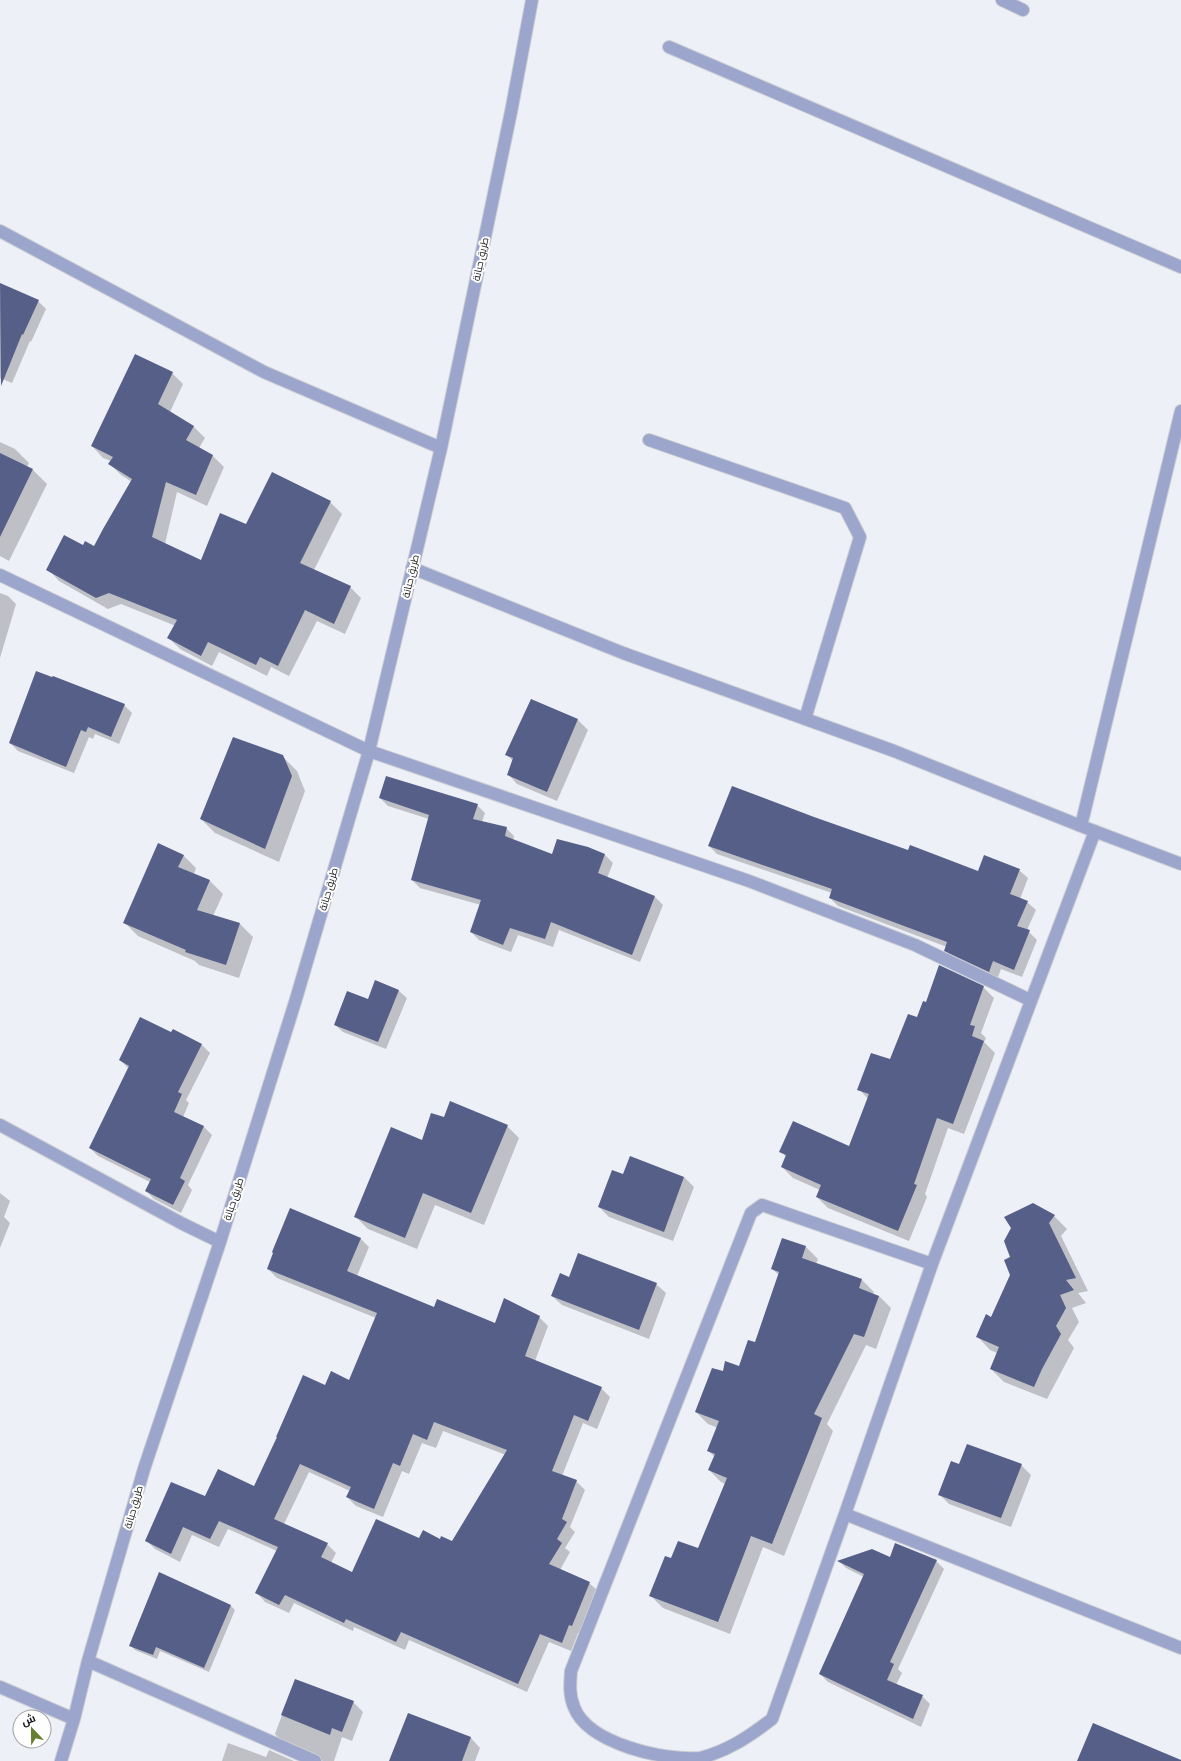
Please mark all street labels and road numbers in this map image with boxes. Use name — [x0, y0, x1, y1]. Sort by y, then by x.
street label: طريق حبانة — [471, 236, 491, 282]
street label: طريق حبانة — [400, 553, 422, 599]
street label: طريق حبانة — [317, 866, 341, 912]
street label: طريق حبانة — [221, 1176, 246, 1222]
street label: طريق حبانة — [122, 1484, 146, 1530]

